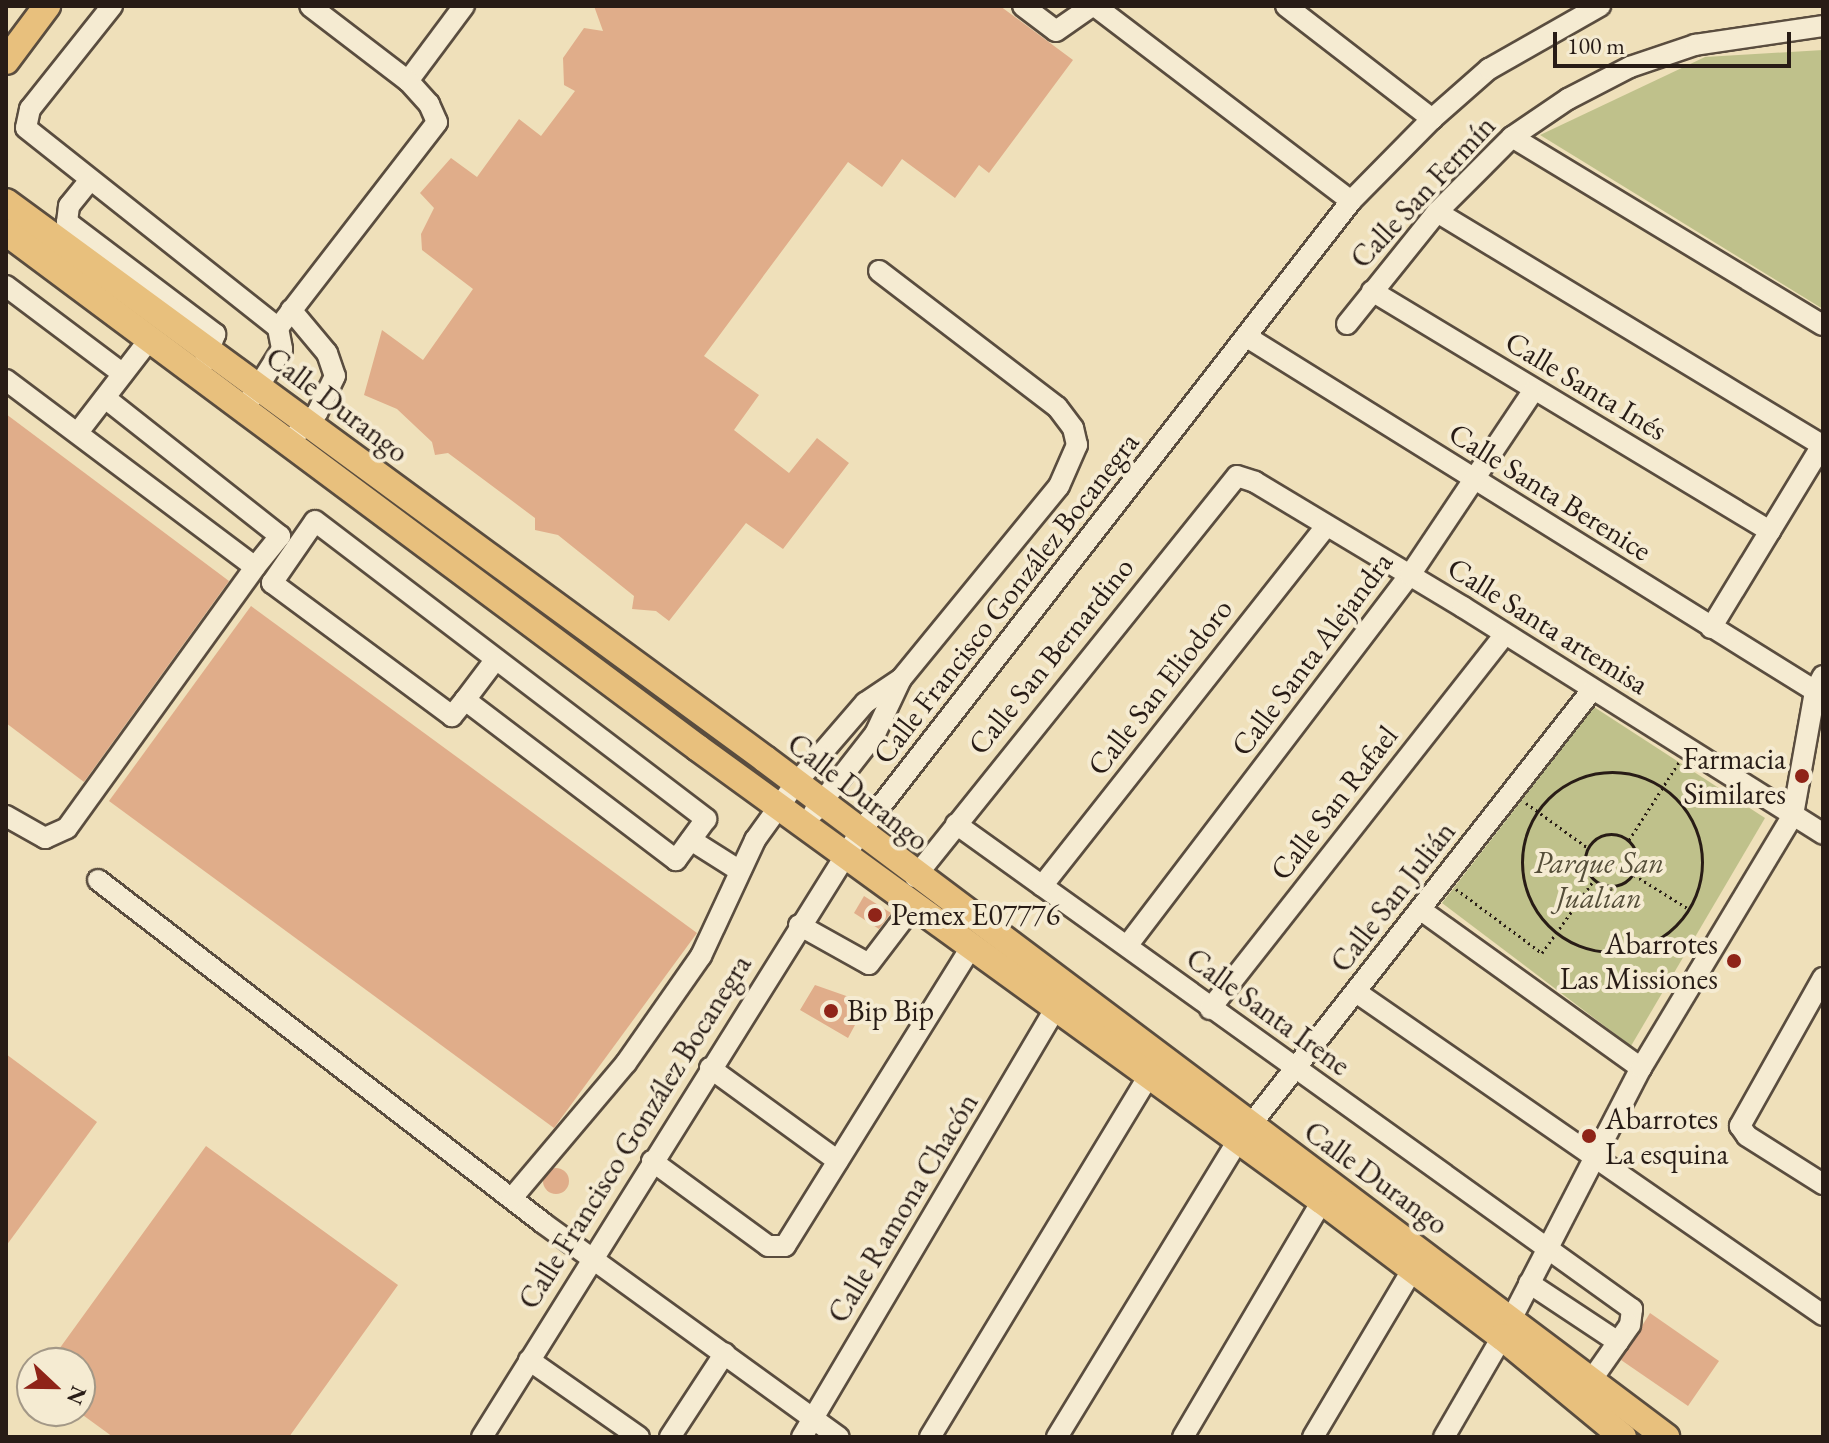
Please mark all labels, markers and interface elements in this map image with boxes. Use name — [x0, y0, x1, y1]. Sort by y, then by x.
scale bar — [1557, 16, 1795, 66]
text: 100 m — [1567, 30, 1625, 61]
street label: Calle San Fermín — [1343, 108, 1503, 276]
street label: Calle Santa Inés — [1499, 324, 1673, 448]
street label: Calle Durango — [258, 340, 416, 470]
street label: Calle Santa Berenice — [1442, 415, 1658, 569]
street label: Calle Francisco González Bocanegra — [865, 425, 1147, 771]
street label: Calle Santa Alejandra — [1224, 545, 1400, 763]
street label: Calle San Bernardino — [960, 550, 1142, 762]
street label: Calle Santa artemisa — [1441, 550, 1655, 702]
street label: Calle San Eliodoro — [1080, 591, 1240, 783]
street label: Calle San Rafael — [1263, 719, 1405, 887]
street label: Calle Durango — [780, 726, 936, 858]
place label: Farmacia Similares — [1683, 741, 1786, 812]
marker: Farmacia Similares — [1793, 767, 1811, 785]
street label: Calle San Julián — [1323, 814, 1463, 980]
park label: Parque San Jualian — [1534, 845, 1664, 916]
place label: Pemex E07776 — [891, 897, 1060, 933]
marker: Pemex E07776 — [866, 906, 884, 924]
place label: Abarrotes Las Missiones — [1560, 926, 1718, 996]
street label: Calle Santa Irene — [1179, 940, 1357, 1084]
street label: Calle Francisco González Bocanegra — [511, 948, 759, 1316]
marker: Abarrotes Las Missiones — [1725, 952, 1743, 970]
place label: Bip Bip — [847, 993, 934, 1029]
marker: Bip Bip — [822, 1002, 840, 1020]
street label: Calle Ramona Chacón — [820, 1087, 986, 1329]
place label: Abarrotes La esquina — [1605, 1101, 1729, 1172]
street label: Calle Durango — [1297, 1114, 1455, 1242]
marker: Abarrotes La esquina — [1580, 1127, 1598, 1145]
north arrow — [16, 1347, 96, 1427]
text: N — [60, 1382, 94, 1409]

